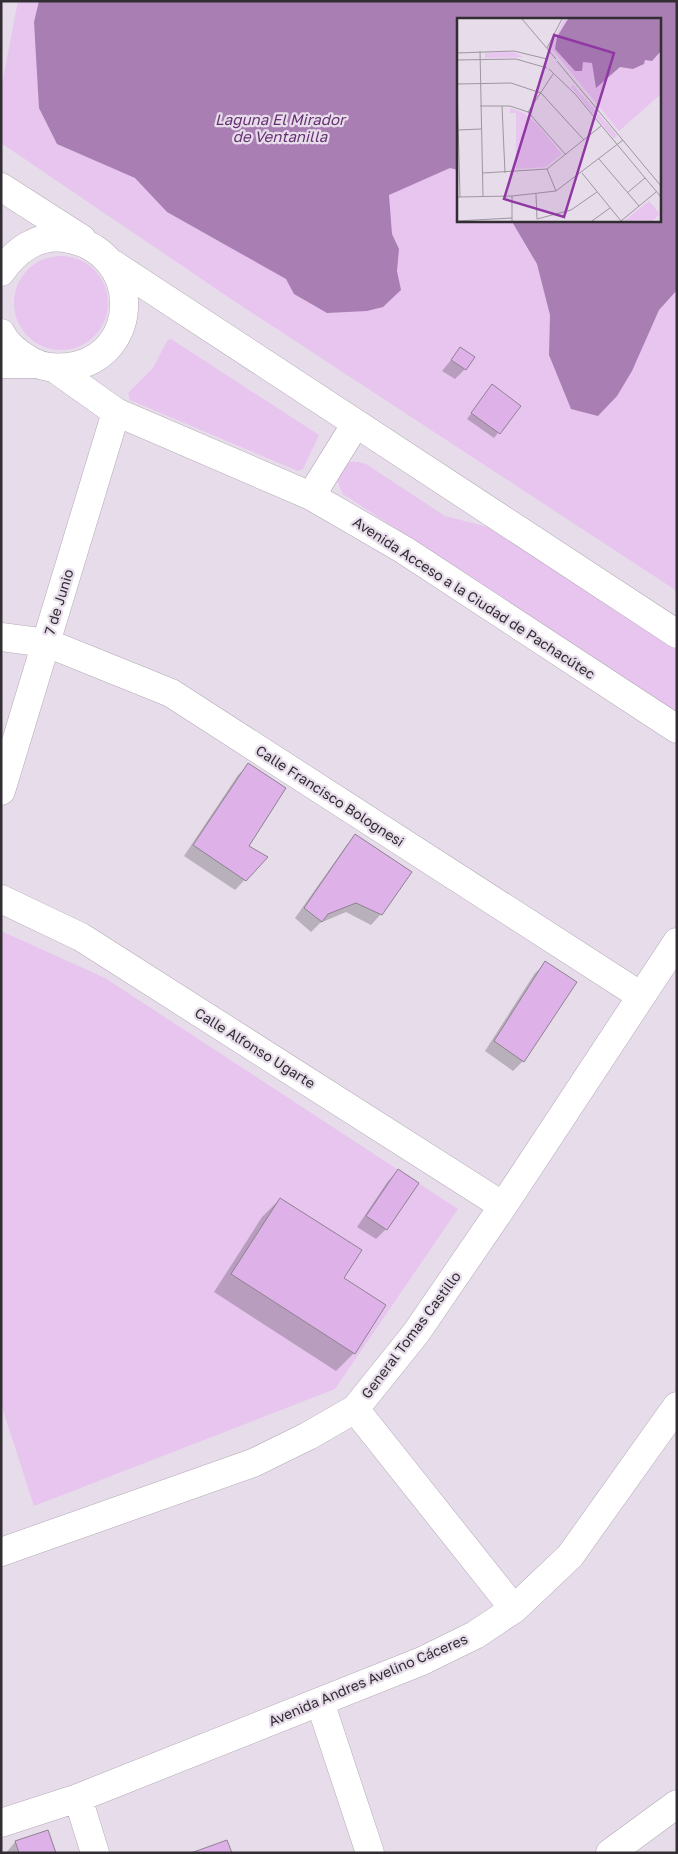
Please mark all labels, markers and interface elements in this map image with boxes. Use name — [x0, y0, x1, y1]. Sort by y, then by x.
inset map — [457, 18, 660, 221]
water label: Laguna El Mirador de Ventanilla — [215, 110, 347, 145]
street label: Avenida Acceso a la Ciudad de Pachacútec — [350, 513, 599, 683]
street label: 7 de Junio — [40, 567, 77, 637]
street label: Calle Francisco Bolognesi — [253, 741, 408, 850]
street label: Calle Alfonso Ugarte — [192, 1004, 319, 1092]
street label: General Tomas Castillo — [357, 1268, 464, 1401]
street label: Avenida Andres Avelino Cáceres — [266, 1630, 470, 1729]

